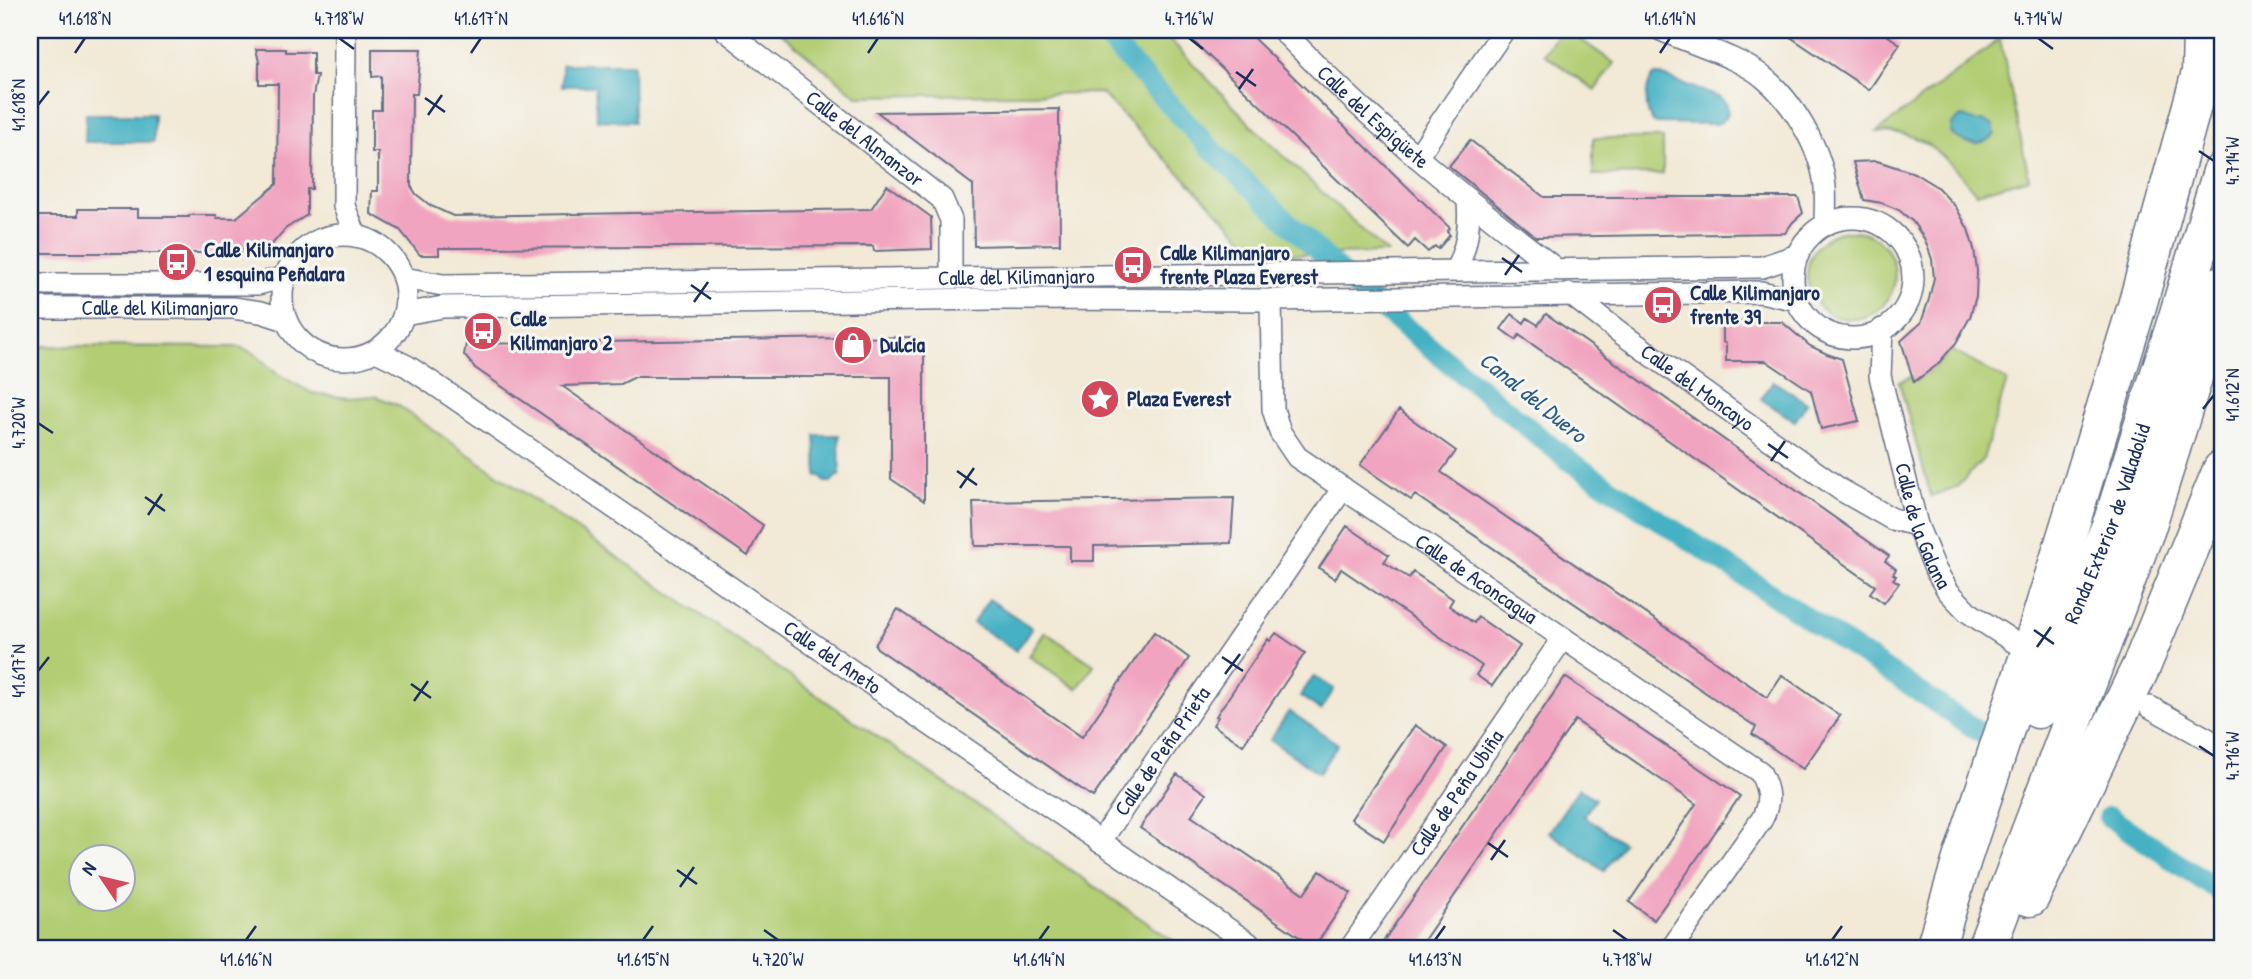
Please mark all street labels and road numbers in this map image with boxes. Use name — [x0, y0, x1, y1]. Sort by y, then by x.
street label: Calle del Espigüete — [1311, 58, 1436, 175]
street label: Calle del Almanzor — [800, 83, 930, 194]
street label: Calle del Kilimanjaro — [938, 261, 1095, 292]
street label: Calle del Kilimanjaro — [82, 293, 240, 323]
street label: Calle del Moncayo — [1635, 337, 1760, 438]
street label: Ronda Exterior de Valladolid — [2057, 420, 2157, 628]
street label: Calle de la Galana — [1888, 460, 1958, 594]
street label: Calle de Aconcagua — [1410, 527, 1543, 630]
street label: Calle del Aneto — [778, 613, 887, 701]
street label: Calle de Peña Prieta — [1107, 680, 1217, 822]
street label: Calle de Peña Ubiña — [1403, 724, 1510, 862]

